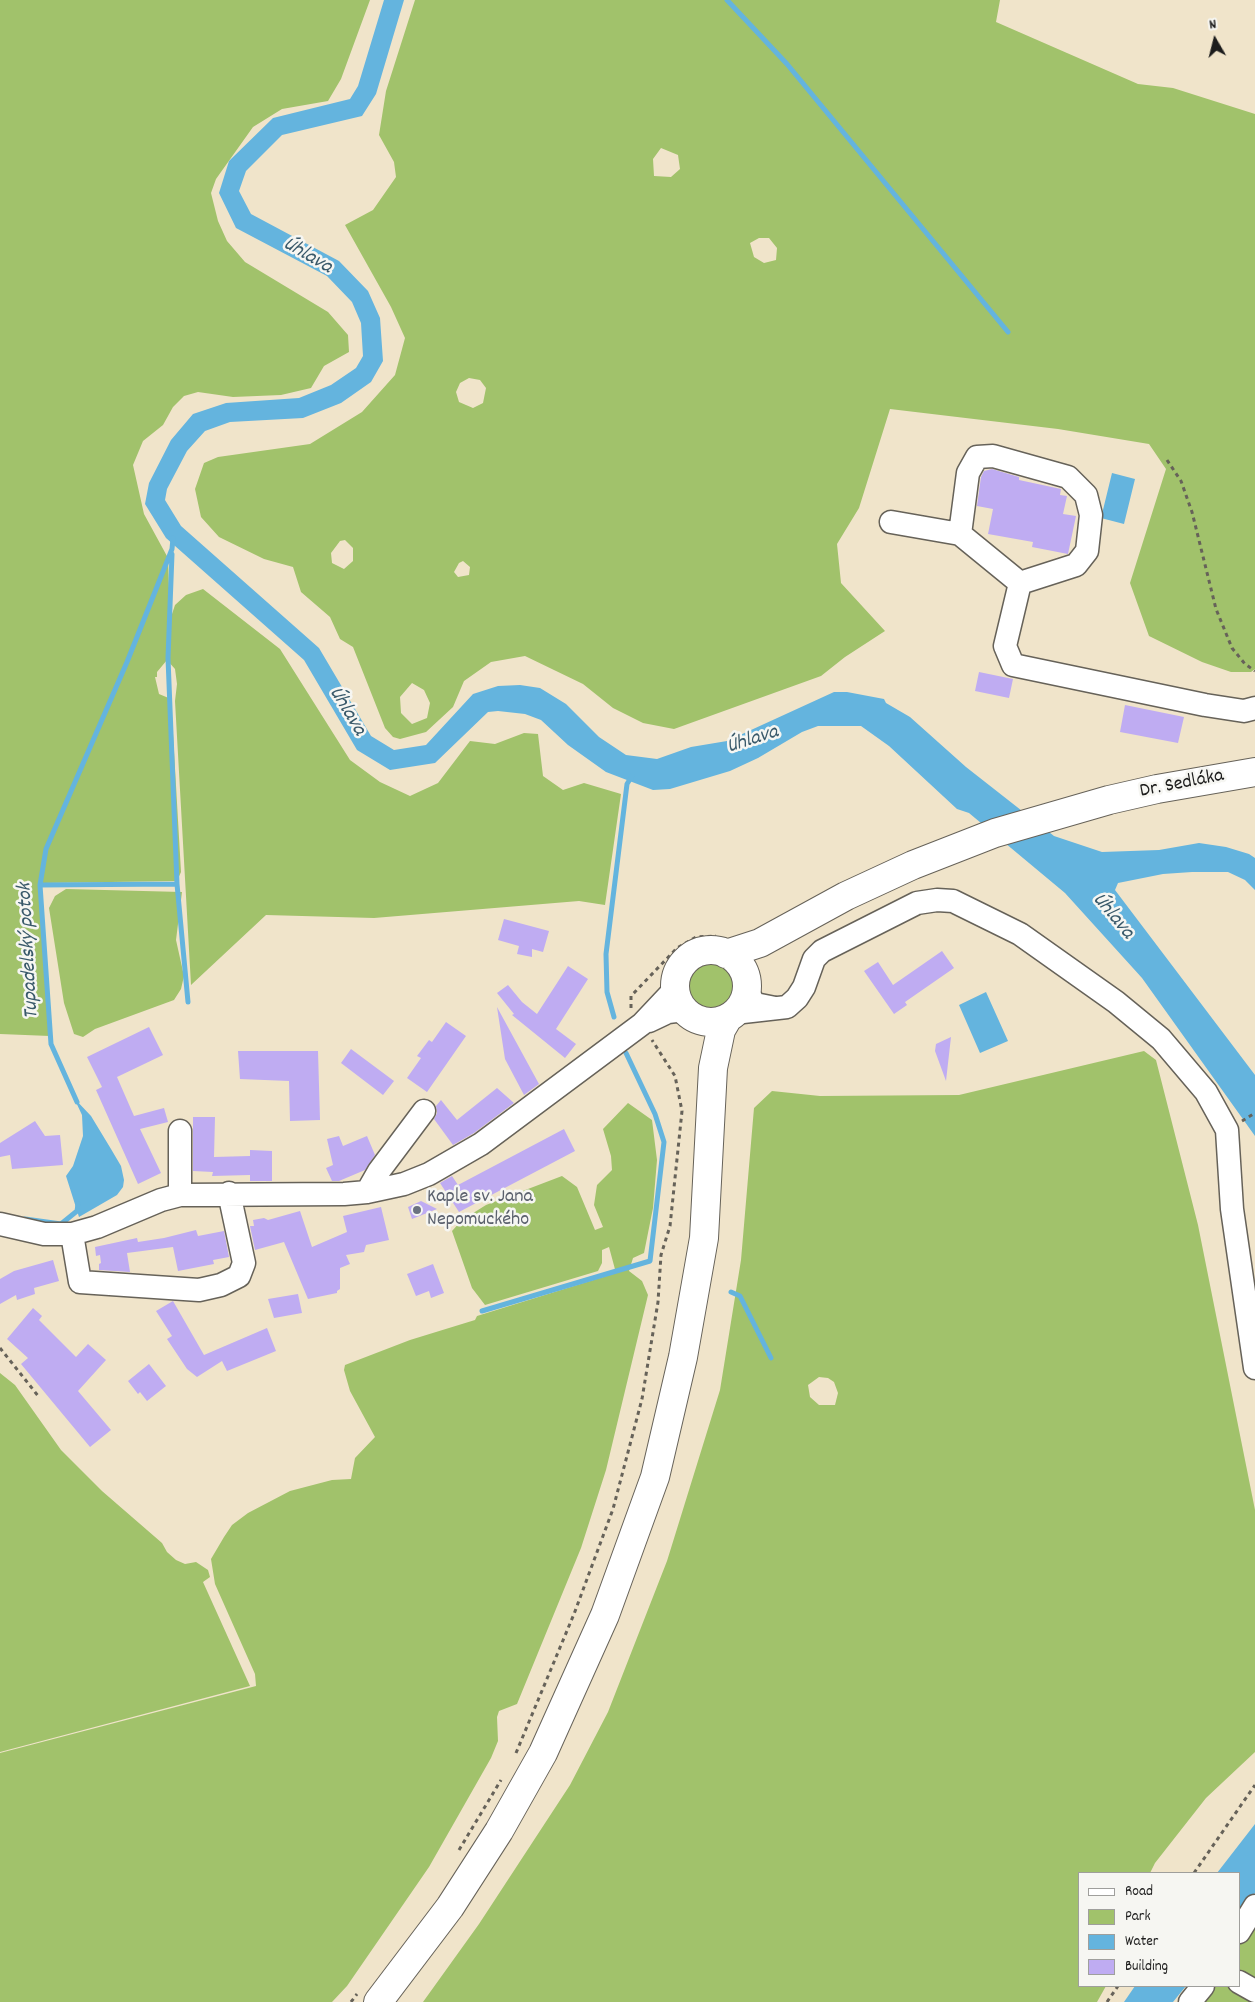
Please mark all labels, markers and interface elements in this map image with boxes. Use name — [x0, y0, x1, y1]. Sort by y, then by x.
north arrow — [1190, 15, 1240, 65]
text: N — [1208, 15, 1218, 36]
water label: Úhlava — [278, 233, 336, 281]
water label: Úhlava — [322, 683, 370, 741]
water label: Úhlava — [724, 721, 782, 761]
street label: Dr. Sedláka — [1138, 765, 1226, 805]
water label: Tupadelský potok — [14, 882, 46, 1020]
water label: Úhlava — [1085, 889, 1139, 945]
place label: Kaple sv. Jana Nepomuckého — [427, 1186, 533, 1233]
marker: Kaple sv. Jana Nepomuckého — [411, 1204, 423, 1216]
legend — [1078, 1872, 1240, 1987]
text: Road — [1125, 1881, 1153, 1903]
text: Park — [1125, 1906, 1151, 1928]
text: Water — [1125, 1931, 1158, 1953]
text: Building — [1125, 1956, 1168, 1978]

